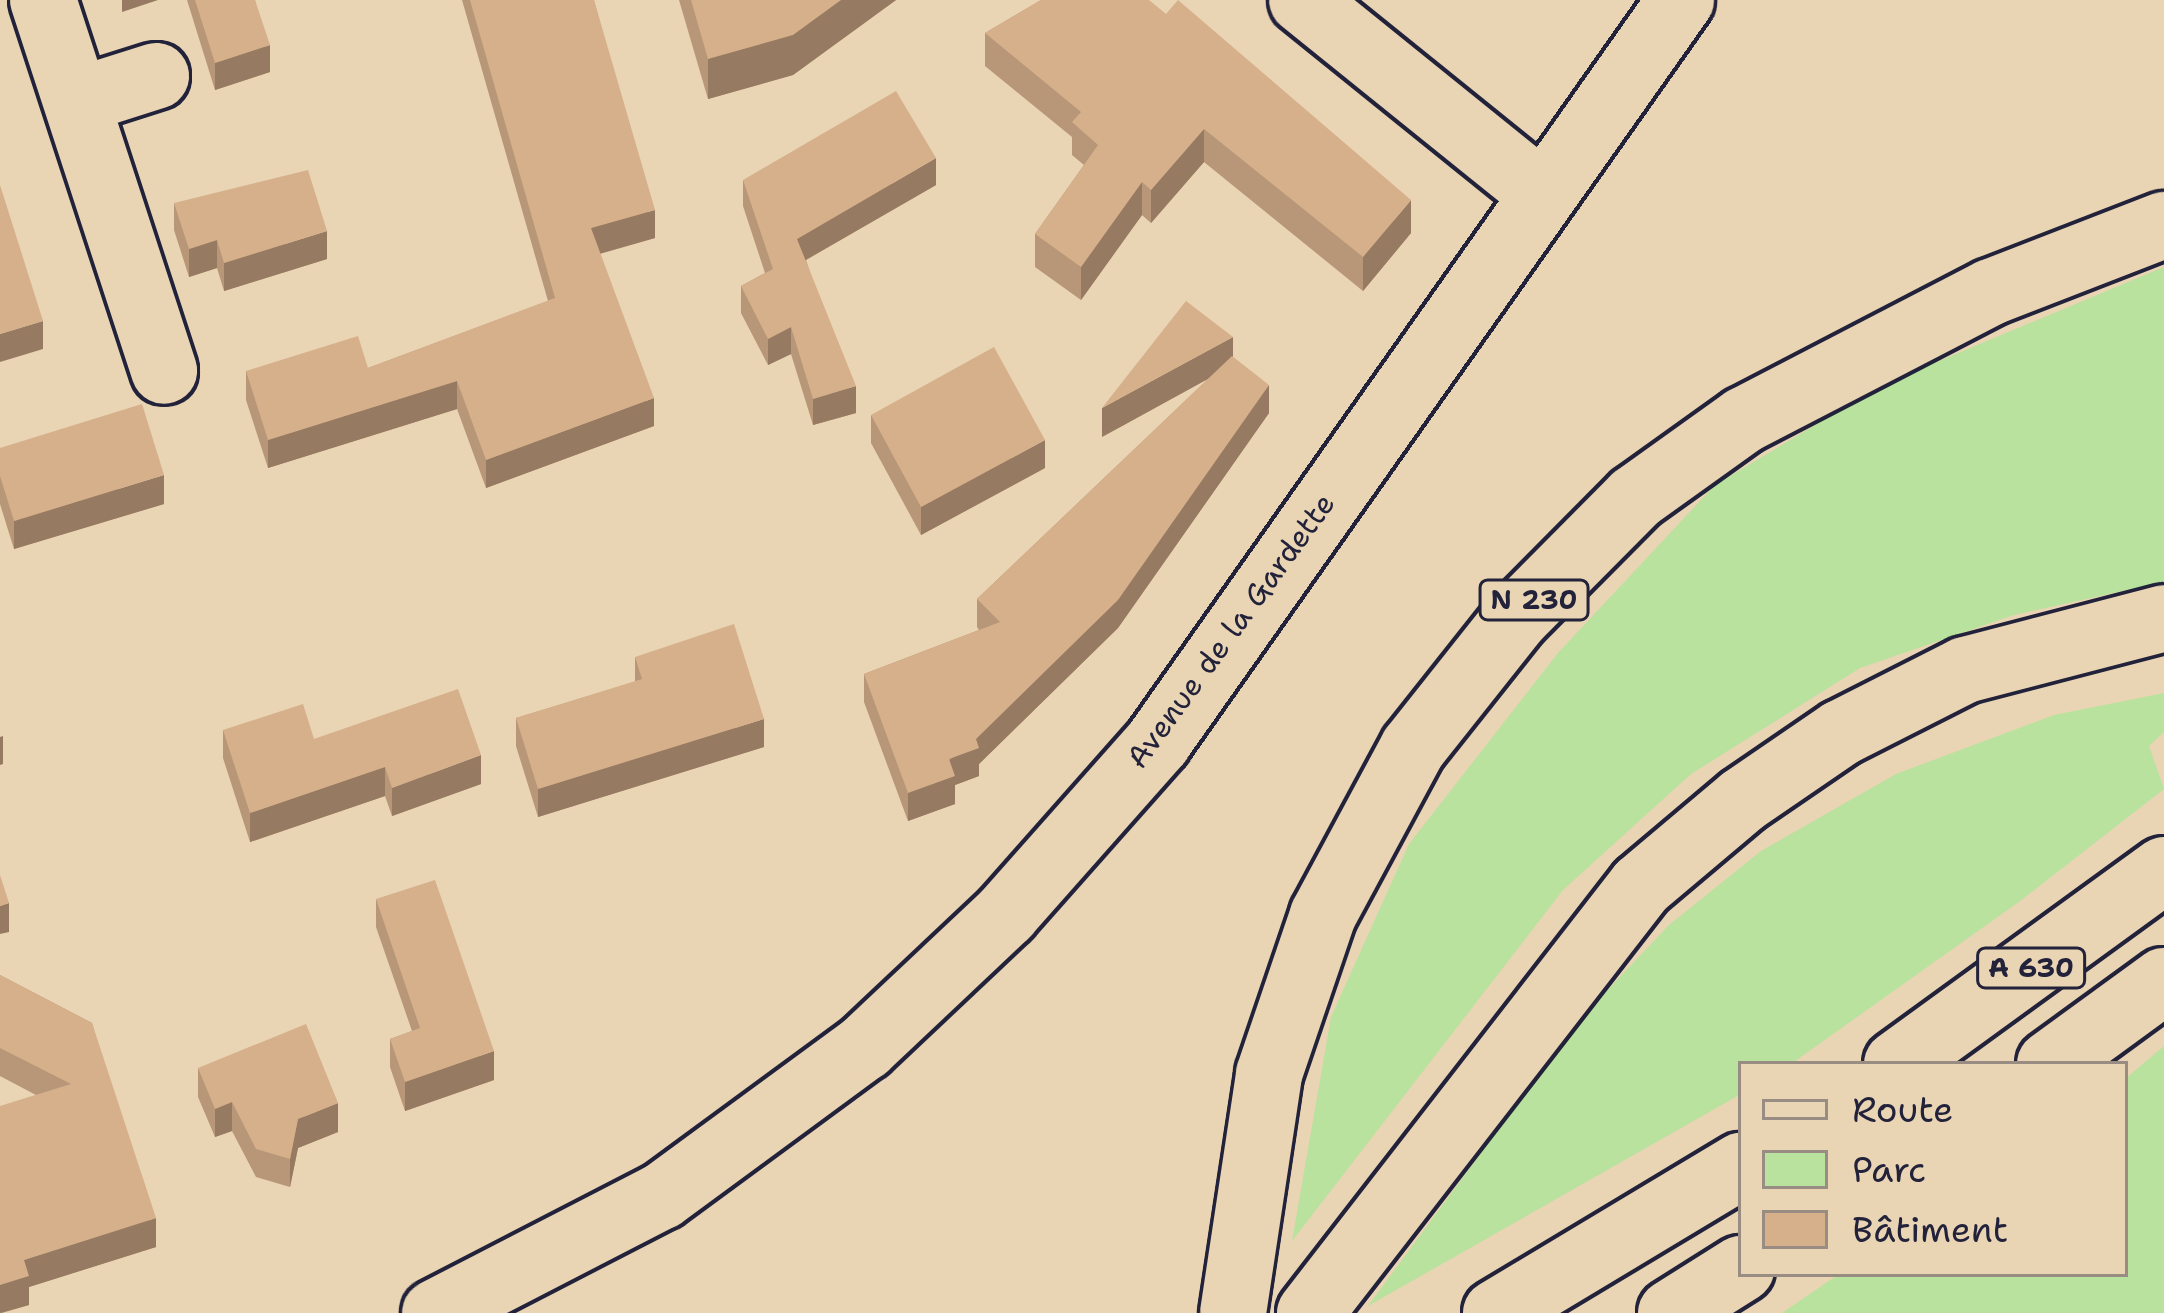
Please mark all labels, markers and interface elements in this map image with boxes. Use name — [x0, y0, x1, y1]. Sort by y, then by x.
street label: Avenue de la Gardette — [1119, 487, 1343, 775]
road number: N 230 — [1477, 579, 1591, 621]
road number: A 630 — [1974, 947, 2088, 989]
legend — [1738, 1061, 2128, 1277]
text: Route — [1852, 1085, 1953, 1134]
text: Parc — [1852, 1145, 1926, 1194]
text: Bâtiment — [1852, 1205, 2008, 1254]

